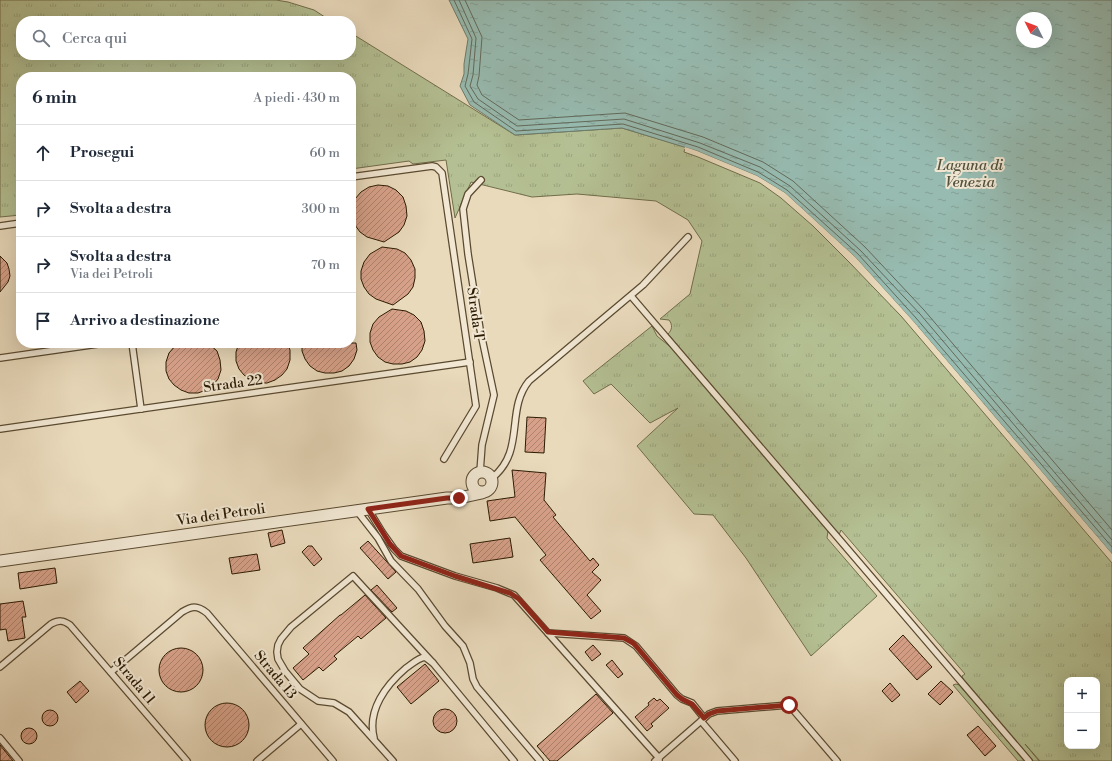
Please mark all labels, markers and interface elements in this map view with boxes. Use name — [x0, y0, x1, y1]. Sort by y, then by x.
north arrow — [1016, 12, 1052, 48]
search box — [16, 16, 356, 60]
icon: search — [30, 27, 52, 49]
text: Cerca qui — [62, 29, 127, 48]
text: 6 min — [32, 87, 77, 109]
text: A piedi · 430 m — [253, 90, 340, 106]
icon: ahead — [32, 142, 54, 164]
text: Prosegui — [70, 143, 134, 162]
text: 60 m — [309, 145, 340, 161]
water label: Laguna di Venezia — [936, 156, 1004, 192]
icon: right — [32, 198, 54, 220]
text: Svolta a destra — [70, 199, 171, 218]
text: 300 m — [302, 201, 340, 217]
text: Svolta a destra — [70, 247, 171, 266]
icon: right — [32, 254, 54, 276]
text: 70 m — [311, 257, 340, 273]
text: Via dei Petroli — [70, 266, 153, 282]
street label: Strada T — [462, 286, 488, 342]
icon: arrive — [32, 310, 54, 332]
text: Arrivo a destinazione — [70, 311, 220, 330]
street label: Strada 22 — [202, 371, 264, 397]
route end — [450, 489, 468, 507]
street label: Via dei Petroli — [174, 500, 267, 530]
street label: Strada 13 — [250, 647, 301, 703]
street label: Strada 11 — [109, 654, 159, 708]
map controls — [1064, 677, 1100, 749]
button: + — [1064, 677, 1100, 713]
route start — [780, 696, 798, 714]
button: − — [1064, 713, 1100, 749]

